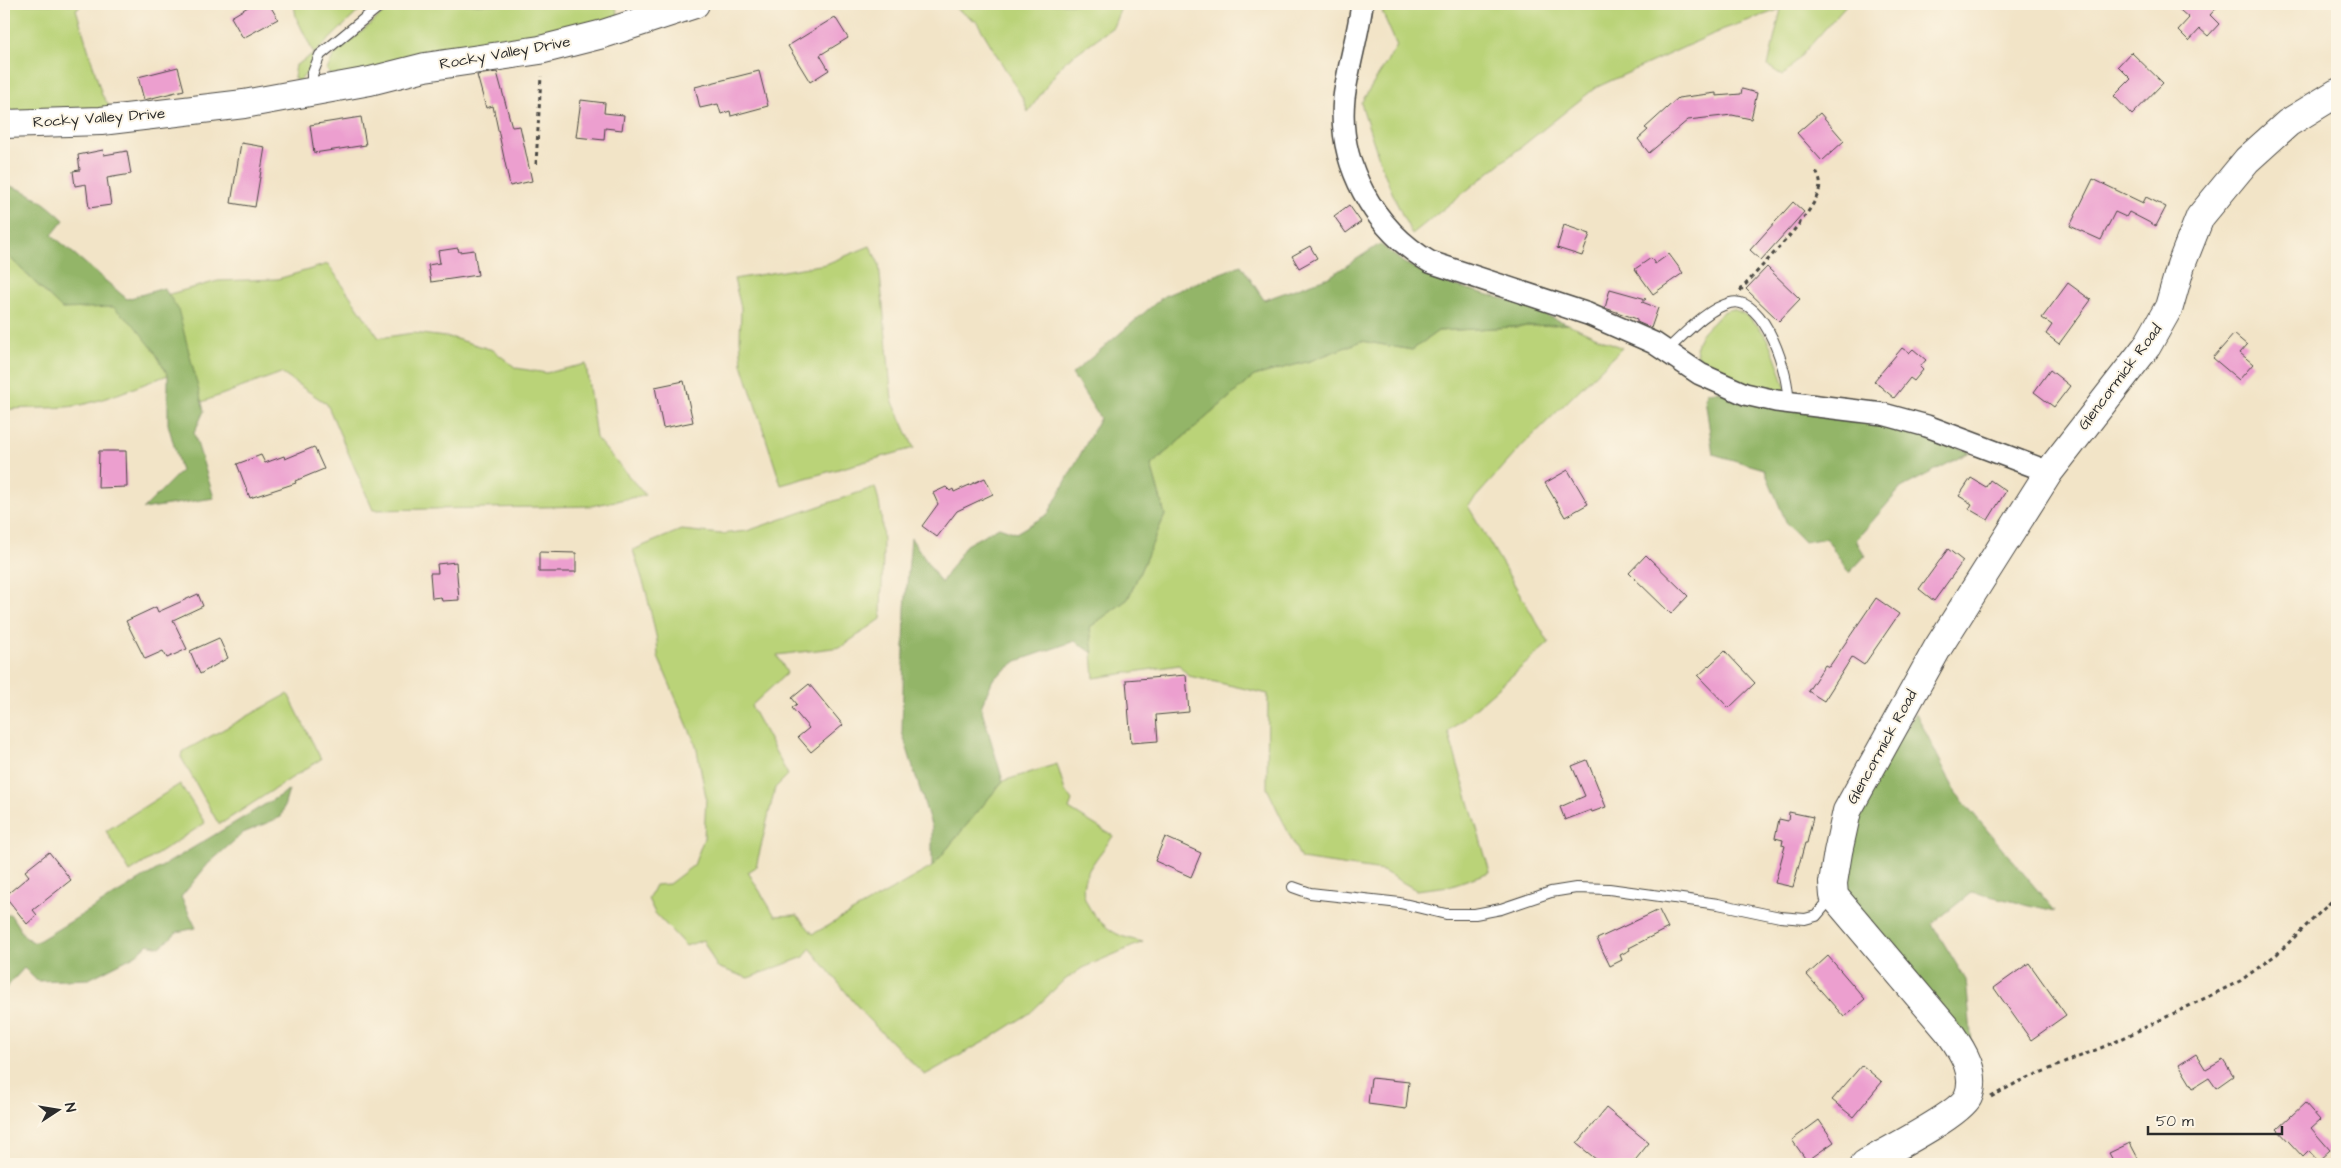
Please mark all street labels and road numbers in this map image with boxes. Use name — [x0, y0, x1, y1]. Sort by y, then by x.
street label: Rocky Valley Drive — [438, 31, 572, 76]
street label: Rocky Valley Drive — [32, 103, 166, 134]
street label: Glencormick Road — [2073, 319, 2167, 434]
street label: Glencormick Road — [1842, 686, 1922, 808]

